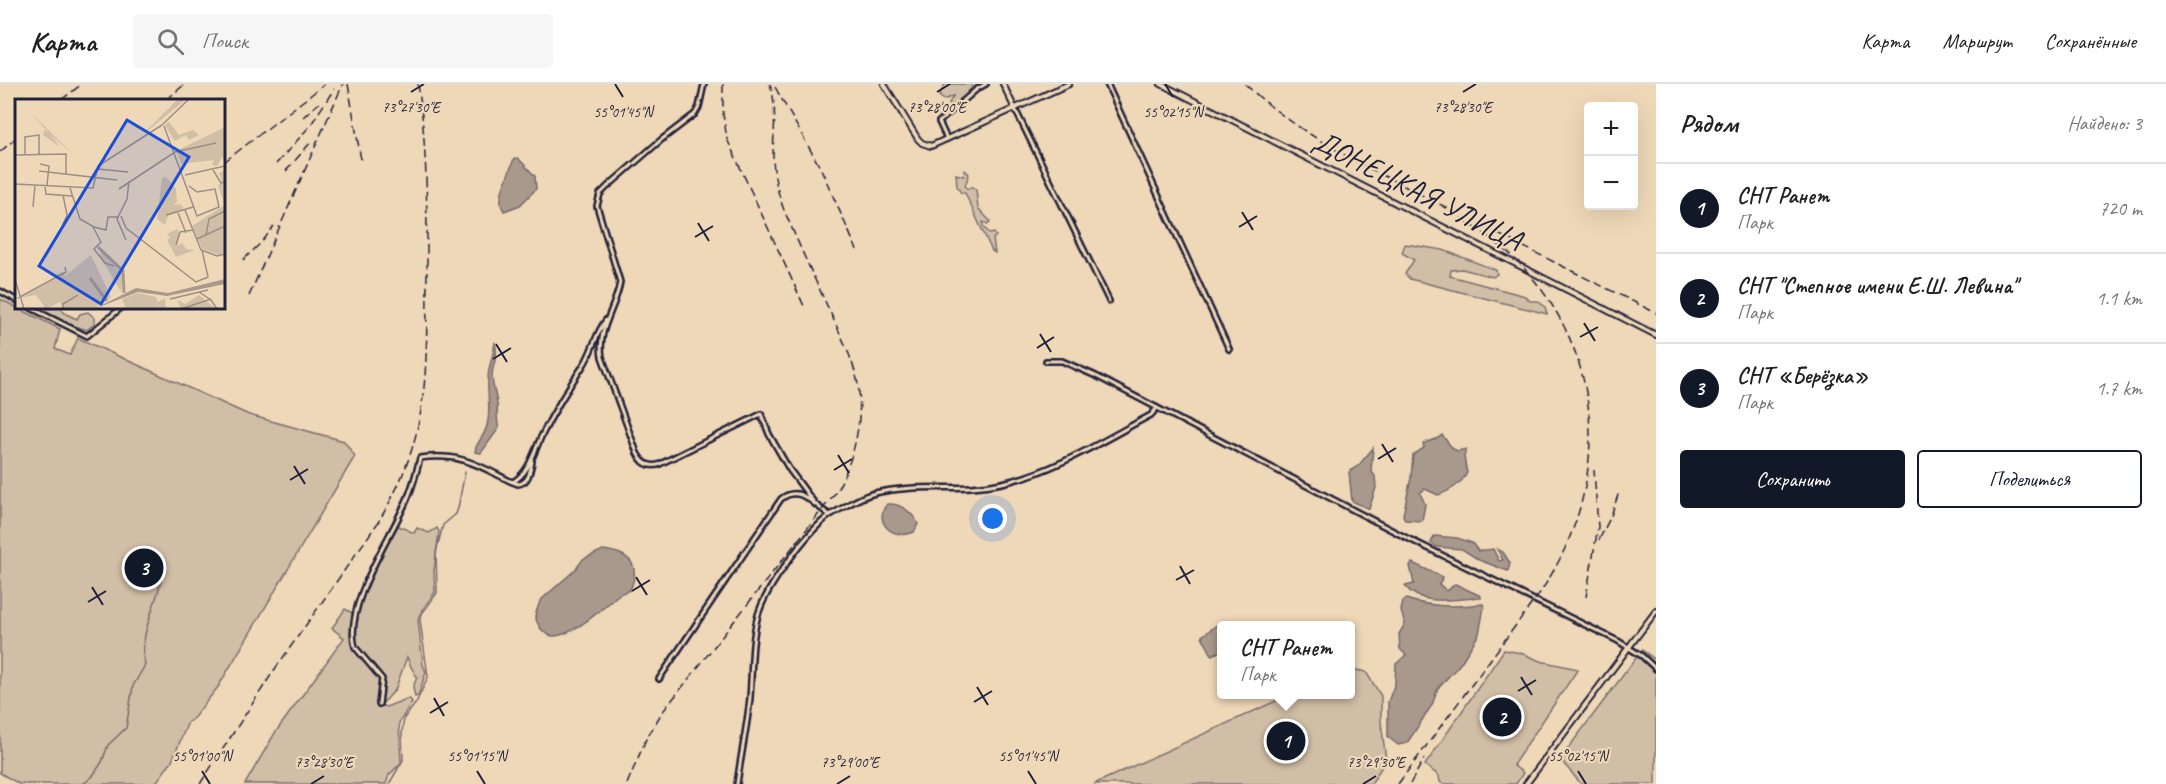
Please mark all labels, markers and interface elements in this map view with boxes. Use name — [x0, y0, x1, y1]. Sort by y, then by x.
search box — [133, 14, 553, 68]
text: Карта — [30, 24, 97, 59]
icon: search — [154, 25, 187, 58]
text: Поиск — [202, 27, 248, 55]
text: Карта — [1861, 28, 1910, 54]
text: Маршрут — [1943, 28, 2012, 54]
text: Сохранённые — [2045, 28, 2136, 54]
text: 73°27'30"E — [382, 98, 442, 117]
text: 73°28'00"E — [908, 98, 968, 117]
text: 73°28'30"E — [1434, 98, 1494, 117]
inset map — [15, 99, 225, 309]
map controls — [1584, 102, 1638, 210]
button: + — [1584, 102, 1638, 156]
text: 55°01'45"N — [593, 103, 656, 122]
text: 55°02'15"N — [1143, 103, 1206, 122]
text: Рядом — [1680, 107, 1738, 140]
text: Найдено: 3 — [2067, 111, 2142, 136]
street label: ДОНЕЦКАЯ УЛИЦА — [1307, 121, 1530, 260]
button: − — [1584, 156, 1638, 210]
text: СНТ Ранет — [1737, 182, 1829, 210]
text: 1 — [1695, 196, 1704, 221]
text: 720 m — [2099, 196, 2142, 221]
text: Парк — [1737, 210, 1773, 235]
text: СНТ "Степное имени Е.Ш. Левина" — [1737, 272, 2017, 300]
text: 2 — [1695, 286, 1704, 311]
text: 1.1 km — [2096, 286, 2142, 311]
text: Парк — [1737, 300, 1773, 325]
text: СНТ «Берёзка» — [1737, 362, 1868, 390]
text: 3 — [1695, 376, 1704, 401]
text: 1.7 km — [2096, 376, 2142, 401]
text: Парк — [1737, 390, 1773, 415]
button: Сохранить — [1680, 450, 1905, 508]
button: Поделиться — [1917, 450, 2142, 508]
your location — [978, 504, 1007, 533]
pin: 3 — [124, 546, 164, 590]
popup — [1217, 621, 1355, 699]
text: СНТ Ранет — [1240, 634, 1332, 662]
text: Парк — [1240, 662, 1276, 687]
pin: 2 — [1482, 694, 1522, 740]
pin: 1 — [1266, 718, 1306, 764]
text: 55°01'00"N — [172, 747, 235, 766]
text: 55°01'15"N — [447, 747, 510, 766]
text: 55°01'45"N — [998, 747, 1061, 766]
text: 55°02'15"N — [1548, 747, 1611, 766]
text: 73°28'30"E — [295, 753, 355, 772]
text: 73°29'00"E — [821, 753, 881, 772]
text: 73°29'30"E — [1347, 753, 1407, 772]

